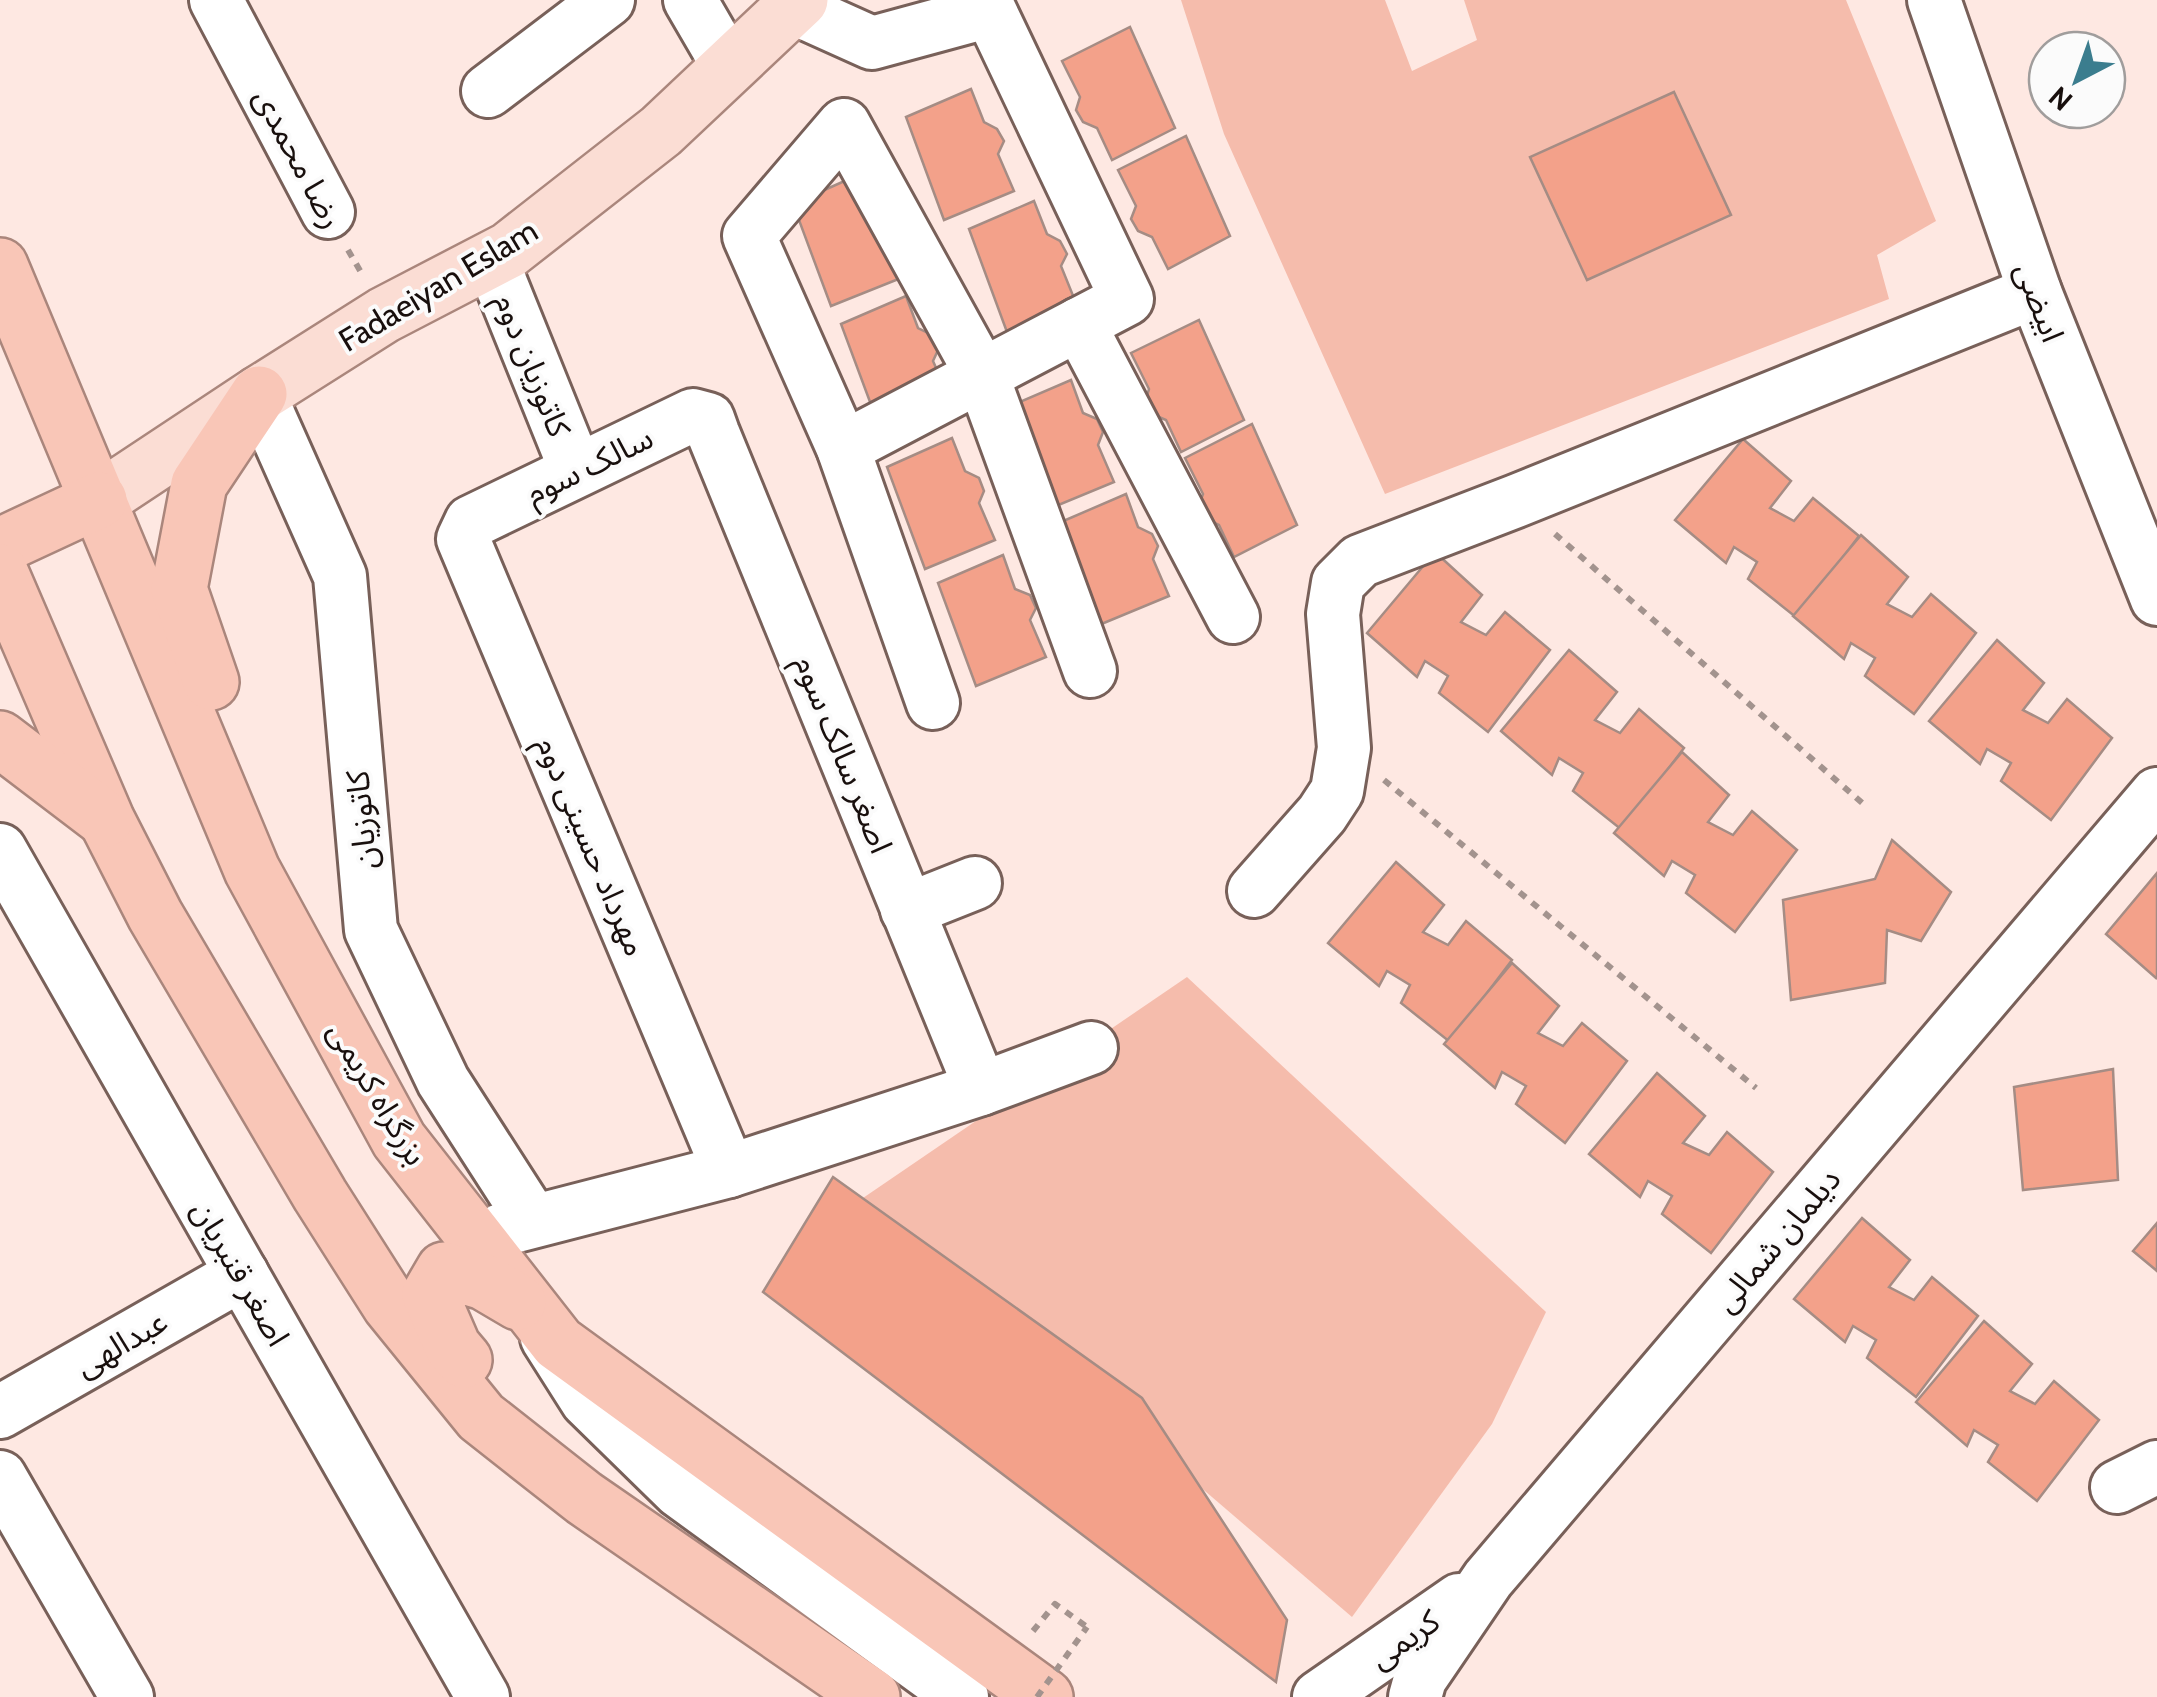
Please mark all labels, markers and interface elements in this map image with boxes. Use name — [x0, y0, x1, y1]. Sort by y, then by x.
north arrow — [2027, 30, 2127, 130]
text: N — [2042, 80, 2079, 118]
street label: رضا محمدی — [246, 81, 352, 235]
street label: Fadaeiyan Eslam — [332, 210, 544, 360]
street label: ابیضی — [2007, 257, 2073, 347]
street label: کاتوزیان دوم — [482, 288, 580, 445]
street label: سالک سوم — [519, 417, 661, 517]
street label: اصغر سالک سوم — [782, 649, 901, 860]
street label: مهرداد حسینی دوم — [524, 730, 656, 964]
street label: کاتوزیان — [337, 768, 385, 871]
street label: بزرگراه کریمی — [320, 1014, 436, 1172]
street label: دیلمان شمالی — [1705, 1160, 1849, 1320]
street label: اصغر قنبریان — [184, 1193, 298, 1353]
street label: عبدالهی — [68, 1301, 174, 1385]
street label: کریمی — [1361, 1601, 1447, 1677]

